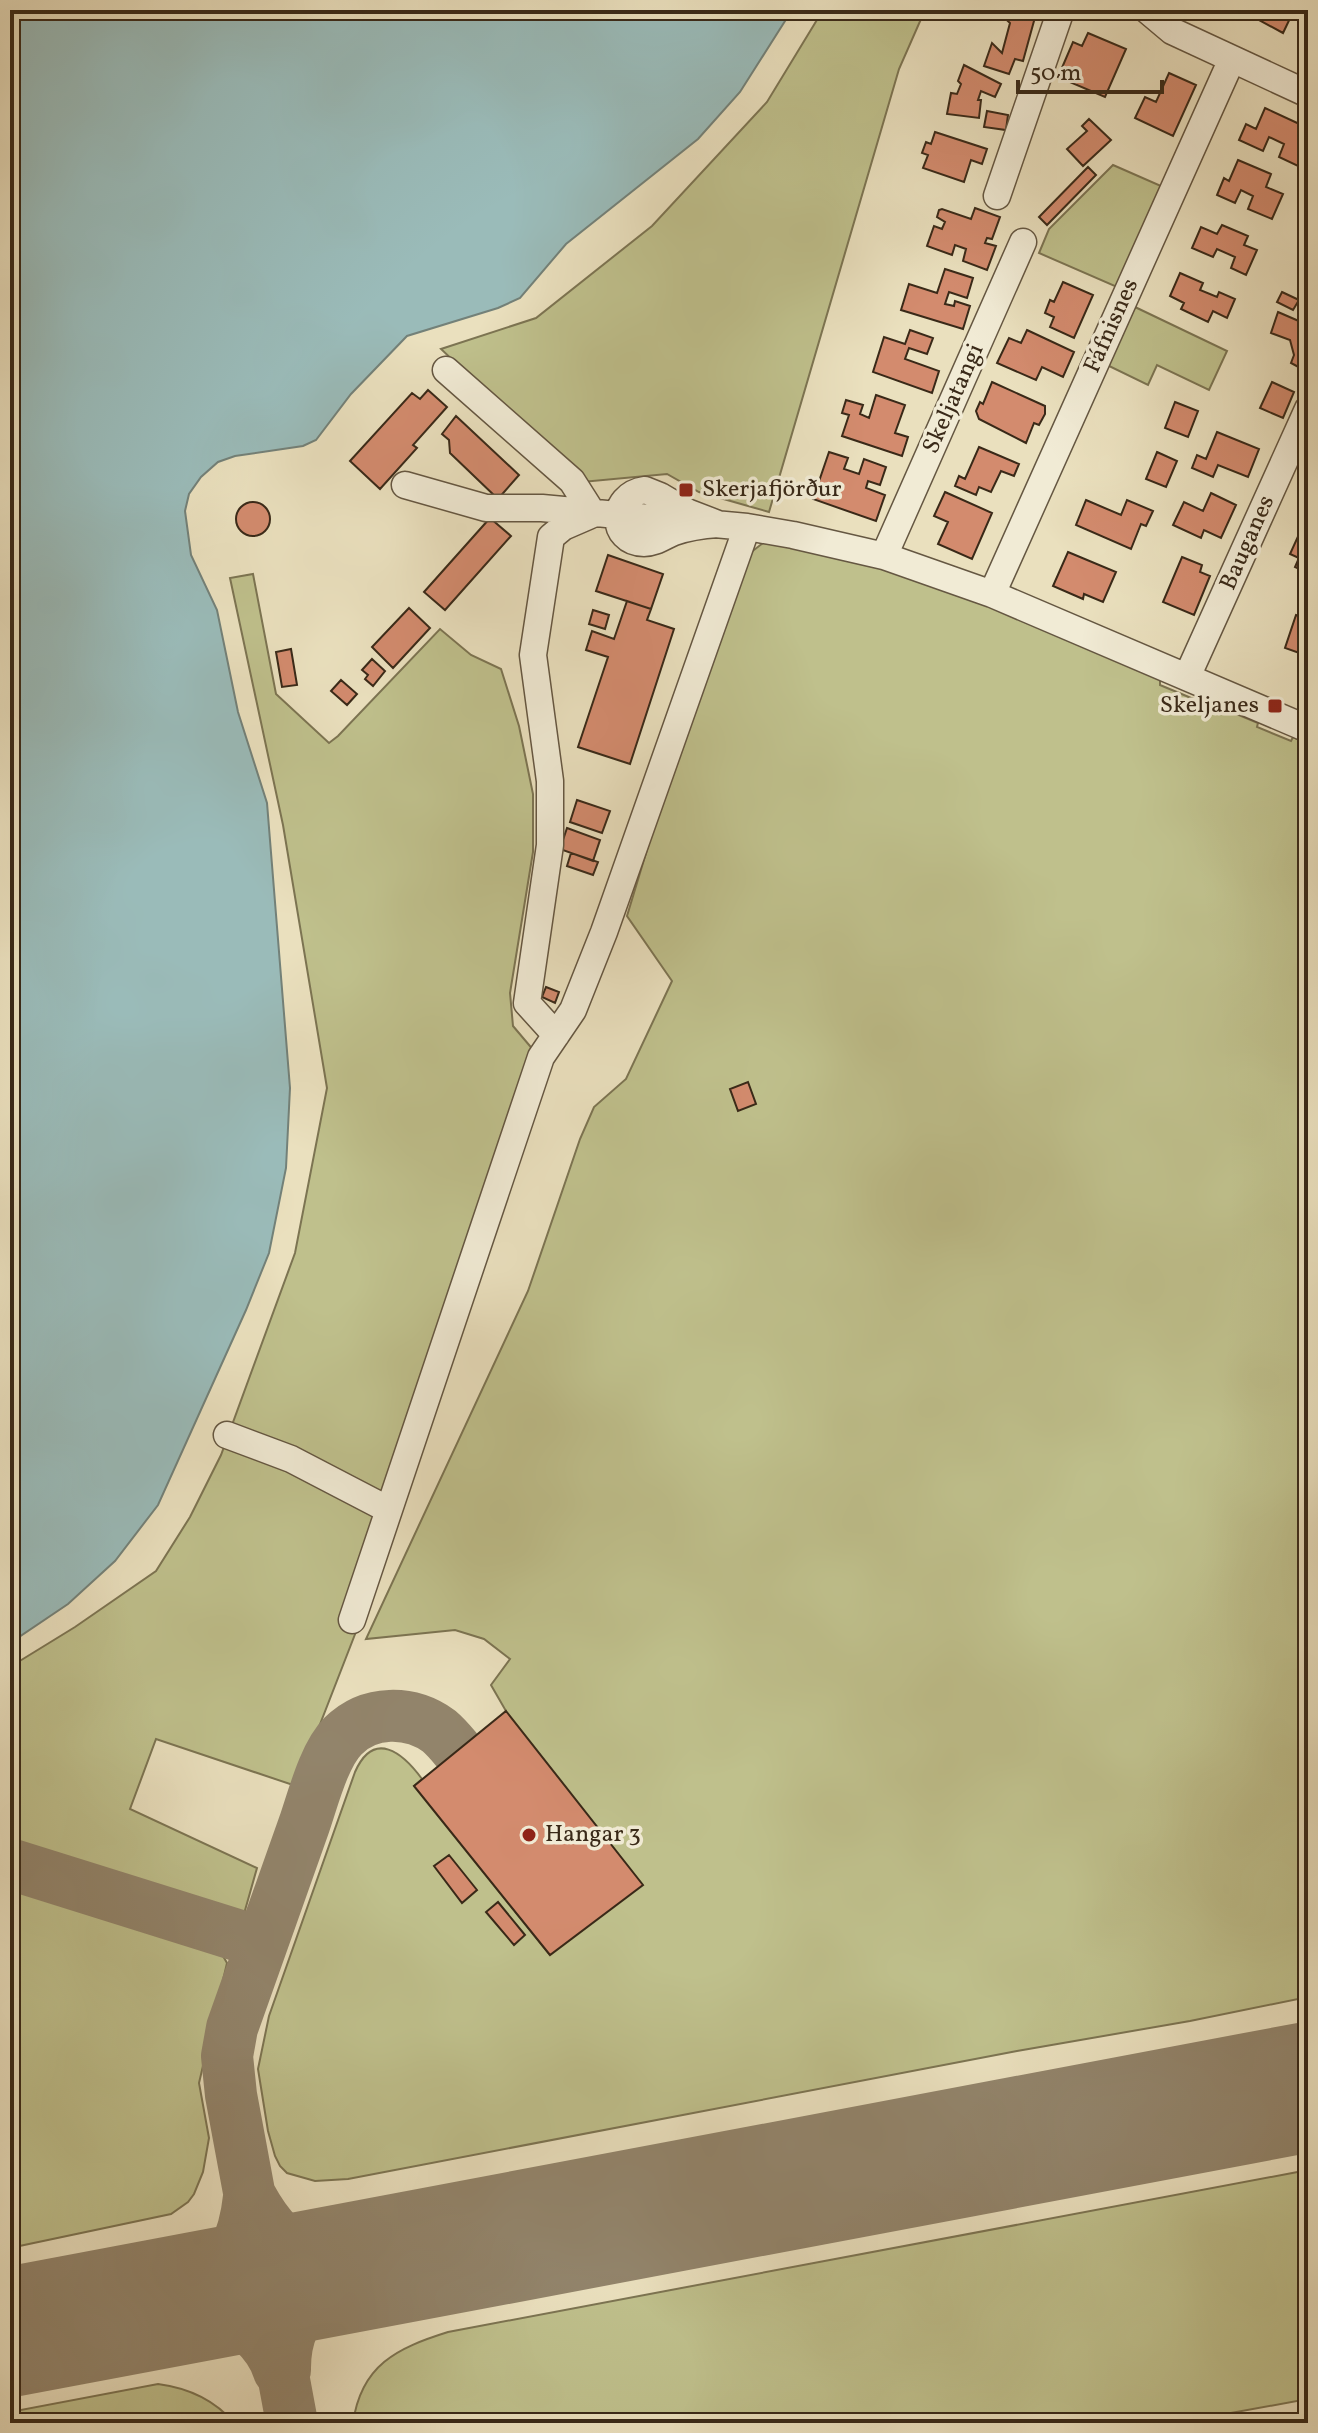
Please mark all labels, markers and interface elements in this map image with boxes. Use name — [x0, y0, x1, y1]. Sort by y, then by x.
scale bar — [1018, 44, 1162, 94]
text: 50 m — [1030, 57, 1082, 91]
street label: Fáfnisnes — [1076, 273, 1148, 379]
street label: Skeljatangi — [915, 339, 993, 459]
place label: Skerjafjörður — [702, 473, 842, 507]
marker: Skerjafjörður — [677, 481, 695, 499]
street label: Bauganes — [1212, 490, 1284, 596]
place label: Skeljanes — [1160, 689, 1259, 723]
marker: Skeljanes — [1266, 697, 1284, 715]
place label: Hangar 3 — [545, 1818, 641, 1852]
marker: Hangar 3 — [520, 1826, 538, 1844]

